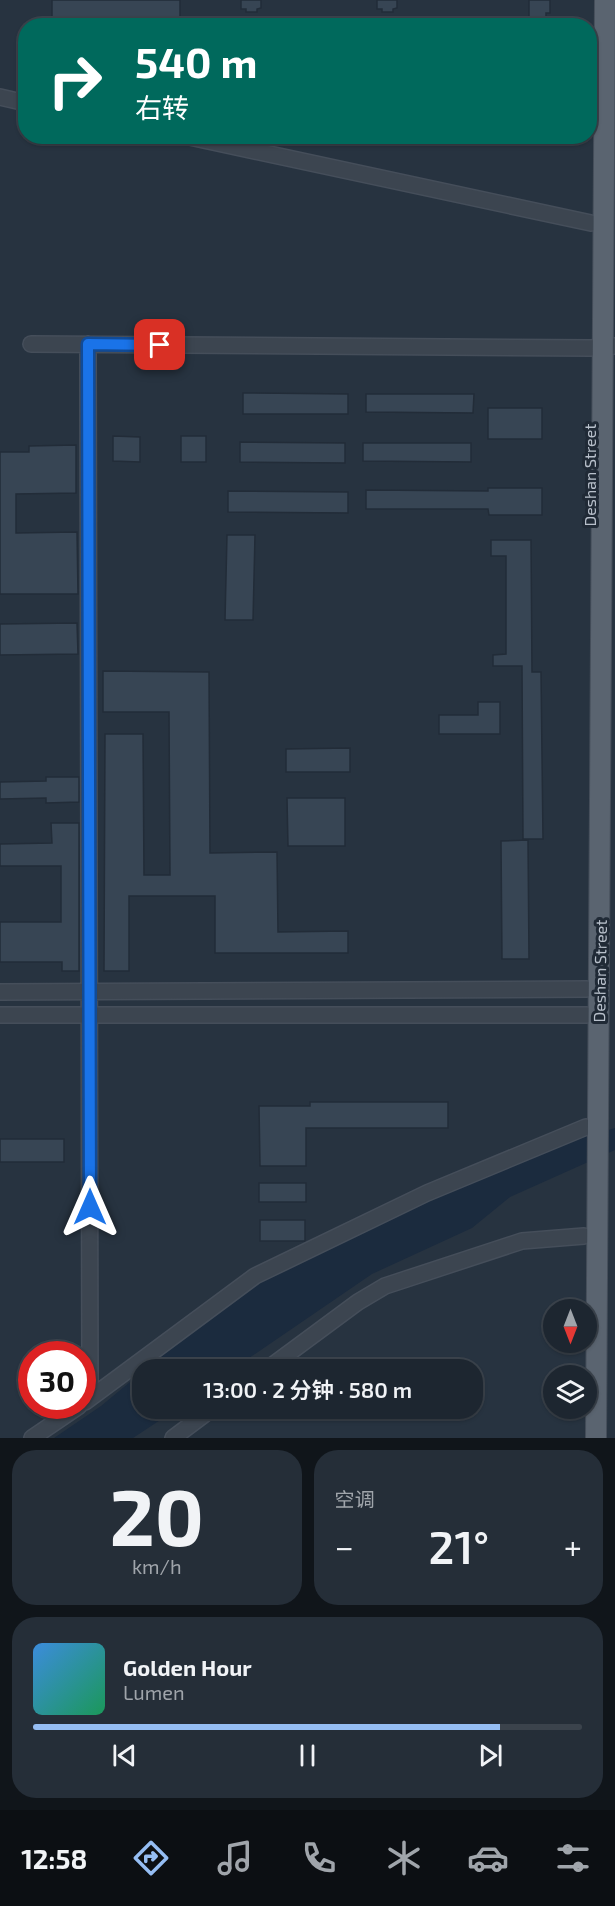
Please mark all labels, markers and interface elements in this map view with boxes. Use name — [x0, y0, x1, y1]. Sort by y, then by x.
text: 540 m — [135, 36, 258, 86]
icon: right — [36, 42, 114, 120]
text: 右转 — [135, 91, 189, 123]
pin — [134, 319, 185, 370]
icon: arrive — [143, 328, 176, 361]
street label: Deshan Street — [580, 424, 599, 526]
street label: Deshan Street — [589, 919, 610, 1023]
position arrow — [58, 1175, 122, 1239]
north arrow — [543, 1299, 597, 1353]
map controls — [543, 1299, 597, 1419]
speed limit sign: 30 — [18, 1341, 96, 1419]
button: layers — [543, 1365, 597, 1419]
text: 13:00 · 2 分钟 · 580 m — [203, 1376, 412, 1402]
text: 20 — [109, 1468, 204, 1562]
text: 空调 — [335, 1487, 375, 1511]
text: 21° — [429, 1519, 489, 1573]
text: − — [335, 1526, 354, 1566]
text: + — [564, 1526, 582, 1566]
text: km/h — [132, 1554, 182, 1578]
text: Golden Hour — [123, 1654, 252, 1680]
text: Lumen — [123, 1680, 185, 1704]
icon: previous — [108, 1739, 141, 1772]
icon: pause — [291, 1739, 324, 1772]
icon: next — [474, 1739, 507, 1772]
icon: directions — [130, 1837, 172, 1879]
icon: music — [214, 1837, 256, 1879]
icon: phone — [298, 1837, 340, 1879]
icon: climate — [383, 1837, 425, 1879]
icon: car — [467, 1837, 509, 1879]
icon: filters — [552, 1837, 594, 1879]
text: 12:58 — [21, 1842, 87, 1874]

